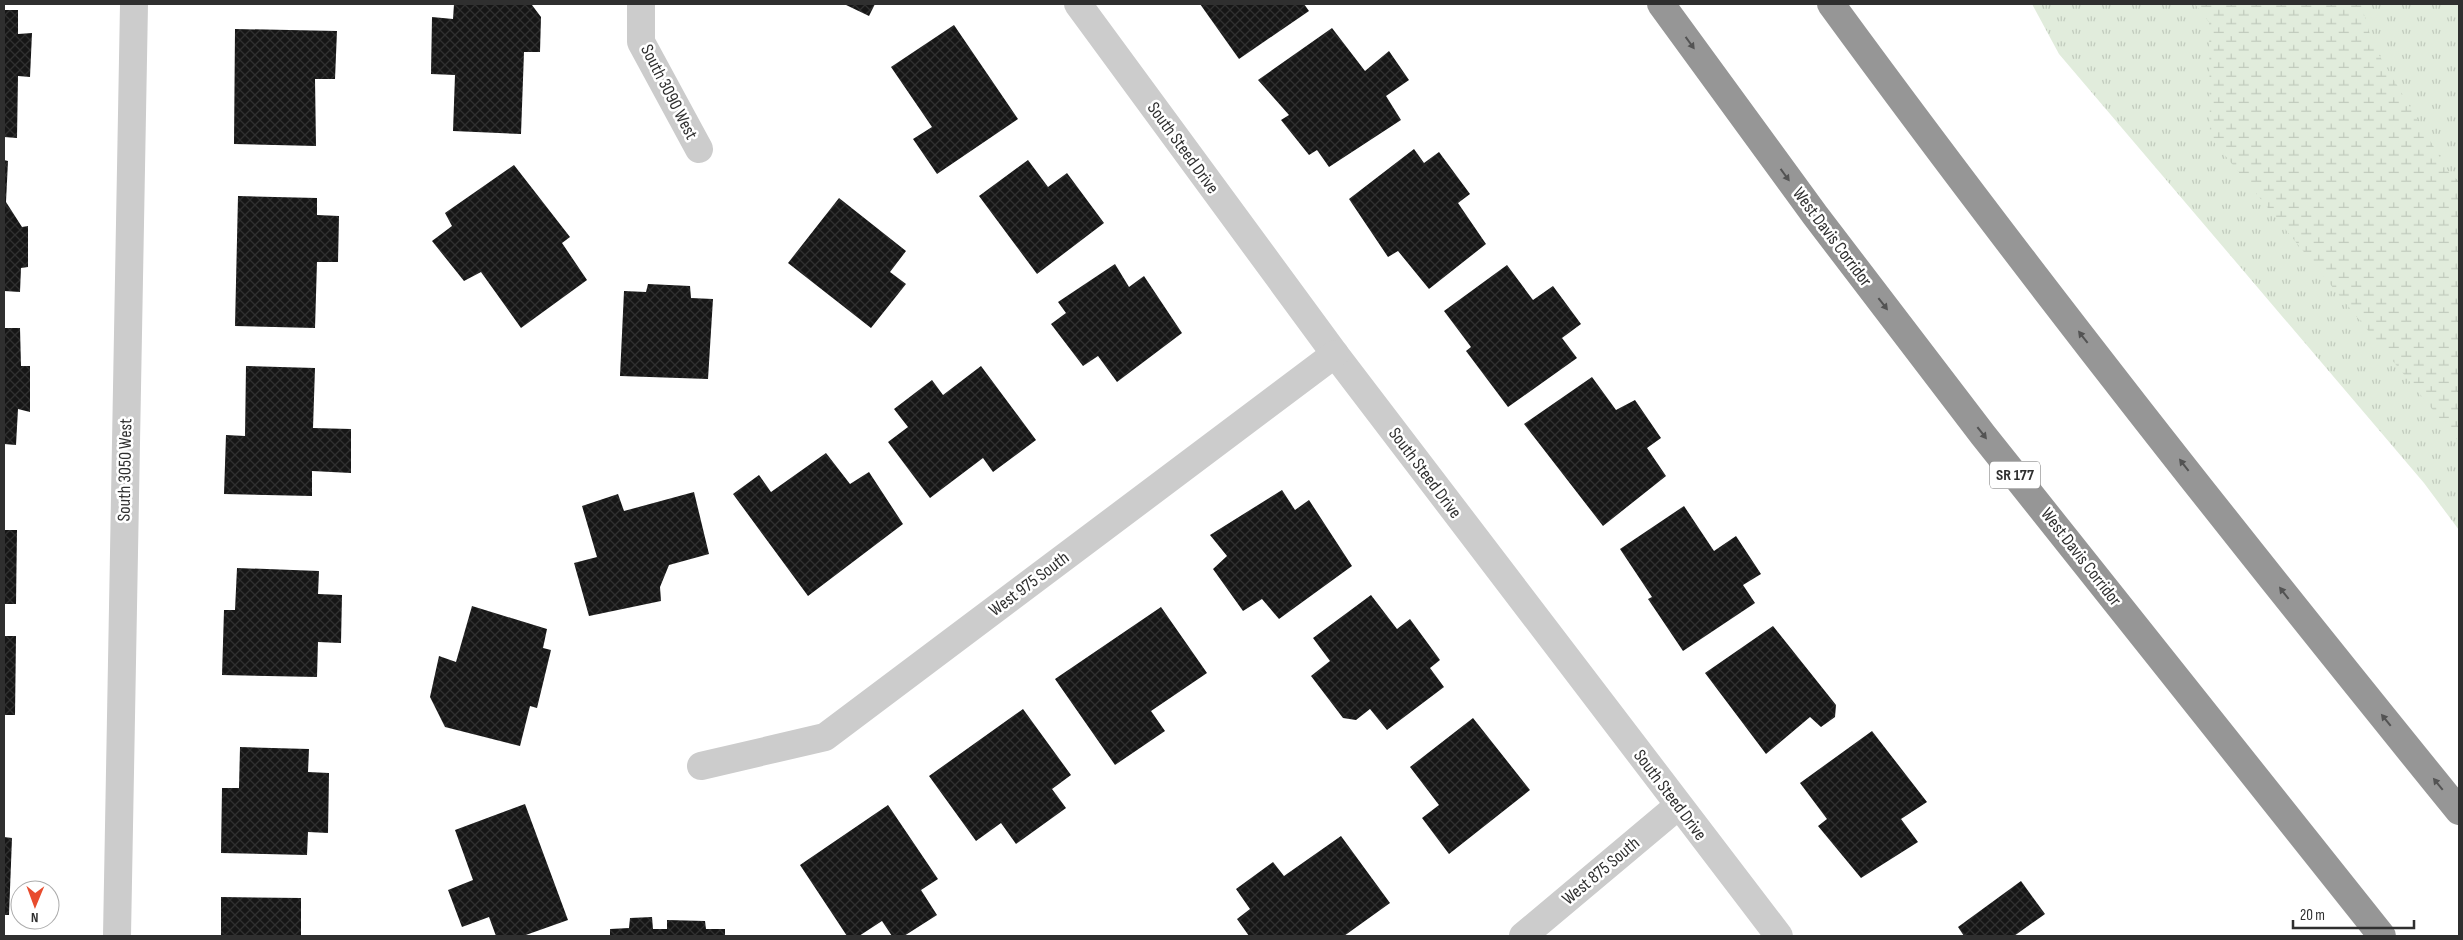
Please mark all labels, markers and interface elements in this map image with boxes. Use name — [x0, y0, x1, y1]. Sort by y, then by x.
one-way arrow — [1685, 36, 1695, 50]
street label: South 3090 West — [636, 41, 702, 143]
street label: South Steed Drive — [1143, 98, 1223, 198]
one-way arrow — [1780, 168, 1791, 181]
street label: West Davis Corridor — [1788, 183, 1876, 291]
one-way arrow — [1878, 297, 1889, 310]
one-way arrow — [2078, 331, 2089, 344]
street label: South 3050 West — [114, 418, 136, 522]
street label: South Steed Drive — [1384, 424, 1466, 522]
one-way arrow — [1977, 426, 1988, 439]
one-way arrow — [2178, 459, 2189, 472]
road number: SR 177 — [1990, 462, 2040, 488]
street label: West Davis Corridor — [2036, 504, 2126, 610]
street label: West 975 South — [985, 547, 1073, 621]
one-way arrow — [2278, 587, 2289, 600]
one-way arrow — [2380, 714, 2391, 727]
street label: South Steed Drive — [1629, 746, 1711, 844]
one-way arrow — [2432, 778, 2443, 791]
street label: West 875 South — [1558, 833, 1644, 909]
north arrow — [10, 880, 60, 930]
scale bar — [2293, 898, 2414, 930]
text: 20 m — [2300, 906, 2325, 925]
text: N — [31, 909, 39, 926]

